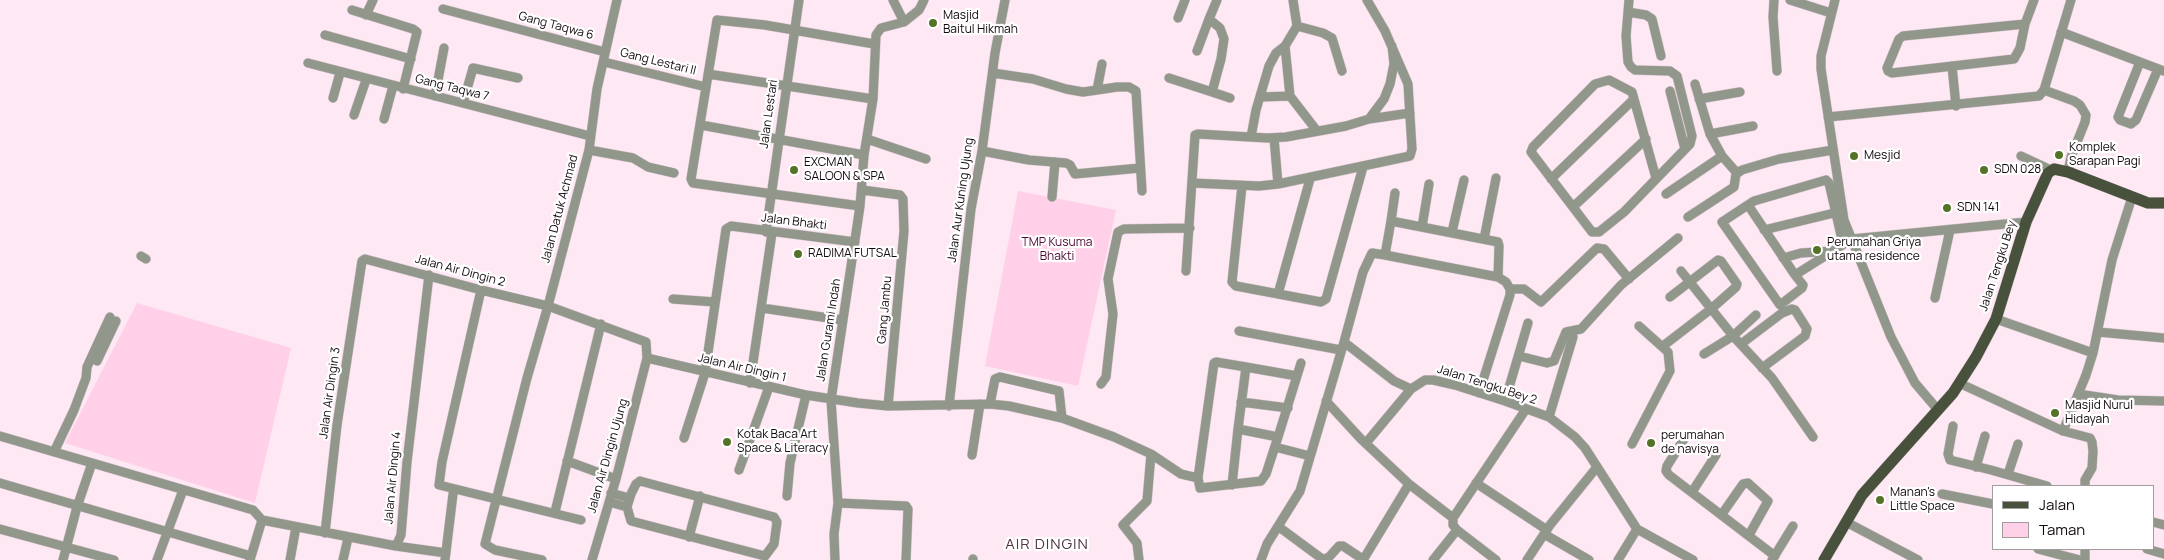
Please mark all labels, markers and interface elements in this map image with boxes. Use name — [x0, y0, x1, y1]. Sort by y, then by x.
street label: Gang Taqwa 6 — [517, 9, 595, 43]
place label: Masjid Baitul Hikmah — [943, 9, 1018, 37]
marker: Masjid Baitul Hikmah — [927, 17, 939, 29]
street label: Gang Lestari II — [619, 46, 697, 78]
street label: Gang Taqwa 7 — [413, 72, 491, 104]
street label: Jalan Lestari — [757, 79, 781, 149]
street label: Jalan Aur Kuning Ujung — [945, 137, 977, 263]
place label: Komplek Sarapan Pagi — [2069, 141, 2141, 169]
place label: Mesjid — [1864, 149, 1900, 163]
marker: Komplek Sarapan Pagi — [2053, 149, 2065, 161]
marker: Mesjid — [1848, 150, 1860, 162]
street label: Jalan Datuk Achmad — [539, 153, 581, 265]
place label: EXCMAN SALOON & SPA — [804, 156, 885, 184]
place label: SDN 028 — [1994, 163, 2041, 177]
marker: EXCMAN SALOON & SPA — [788, 164, 800, 176]
marker: SDN 028 — [1978, 164, 1990, 176]
place label: SDN 141 — [1957, 201, 2000, 215]
marker: SDN 141 — [1941, 202, 1953, 214]
street label: Jalan Bhakti — [760, 211, 828, 233]
street label: Jalan Tengku Bey — [1977, 219, 2019, 313]
park label: TMP Kusuma Bhakti — [1022, 236, 1092, 264]
place label: Perumahan Griya utama residence — [1827, 236, 1921, 264]
marker: Perumahan Griya utama residence — [1811, 244, 1823, 256]
place label: RADIMA FUTSAL — [808, 247, 897, 261]
marker: RADIMA FUTSAL — [792, 248, 804, 260]
street label: Jalan Air Dingin 2 — [413, 252, 507, 290]
street label: Gang Jambu — [875, 275, 895, 345]
street label: Jalan Gurami Indah — [814, 278, 844, 382]
street label: Jalan Air Dingin 3 — [316, 346, 344, 440]
street label: Jalan Air Dingin 1 — [696, 351, 788, 385]
street label: Jalan Tengku Bey 2 — [1435, 362, 1539, 408]
street label: Jalan Air Dingin Ujung — [585, 397, 631, 515]
place label: Masjid Nurul Hidayah — [2065, 399, 2133, 427]
marker: Masjid Nurul Hidayah — [2049, 407, 2061, 419]
place label: Kotak Baca Art Space & Literacy — [737, 428, 828, 456]
place label: perumahan de navisya — [1661, 429, 1724, 457]
street label: Jalan Air Dingin 4 — [382, 431, 404, 525]
marker: Kotak Baca Art Space & Literacy — [721, 436, 733, 448]
marker: perumahan de navisya — [1645, 437, 1657, 449]
legend — [1992, 485, 2154, 550]
place label: Manan's Little Space — [1890, 486, 1955, 514]
marker: Manan's Little Space — [1874, 494, 1886, 506]
text: Jalan — [2039, 494, 2075, 515]
text: Taman — [2039, 519, 2085, 540]
district label: AIR DINGIN — [1004, 536, 1090, 554]

